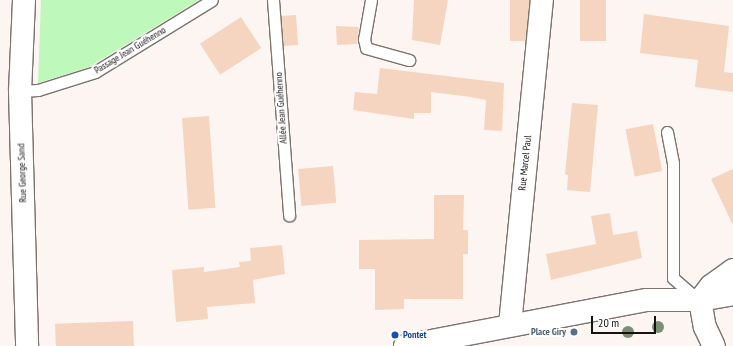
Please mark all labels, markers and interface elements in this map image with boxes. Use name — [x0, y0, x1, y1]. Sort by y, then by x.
street label: Passage Jean Guéhenno — [92, 24, 168, 76]
street label: Allée Jean Guéhenno — [273, 72, 289, 144]
street label: Rue Marcel Paul — [516, 135, 534, 191]
street label: Rue George Sand — [15, 143, 29, 203]
scale bar — [593, 308, 658, 334]
text: 20 m — [598, 315, 619, 330]
place label: Place Giry — [531, 326, 566, 338]
marker: Place Giry — [569, 327, 579, 337]
place label: Pontet — [403, 329, 427, 341]
marker: Pontet — [390, 330, 400, 340]

